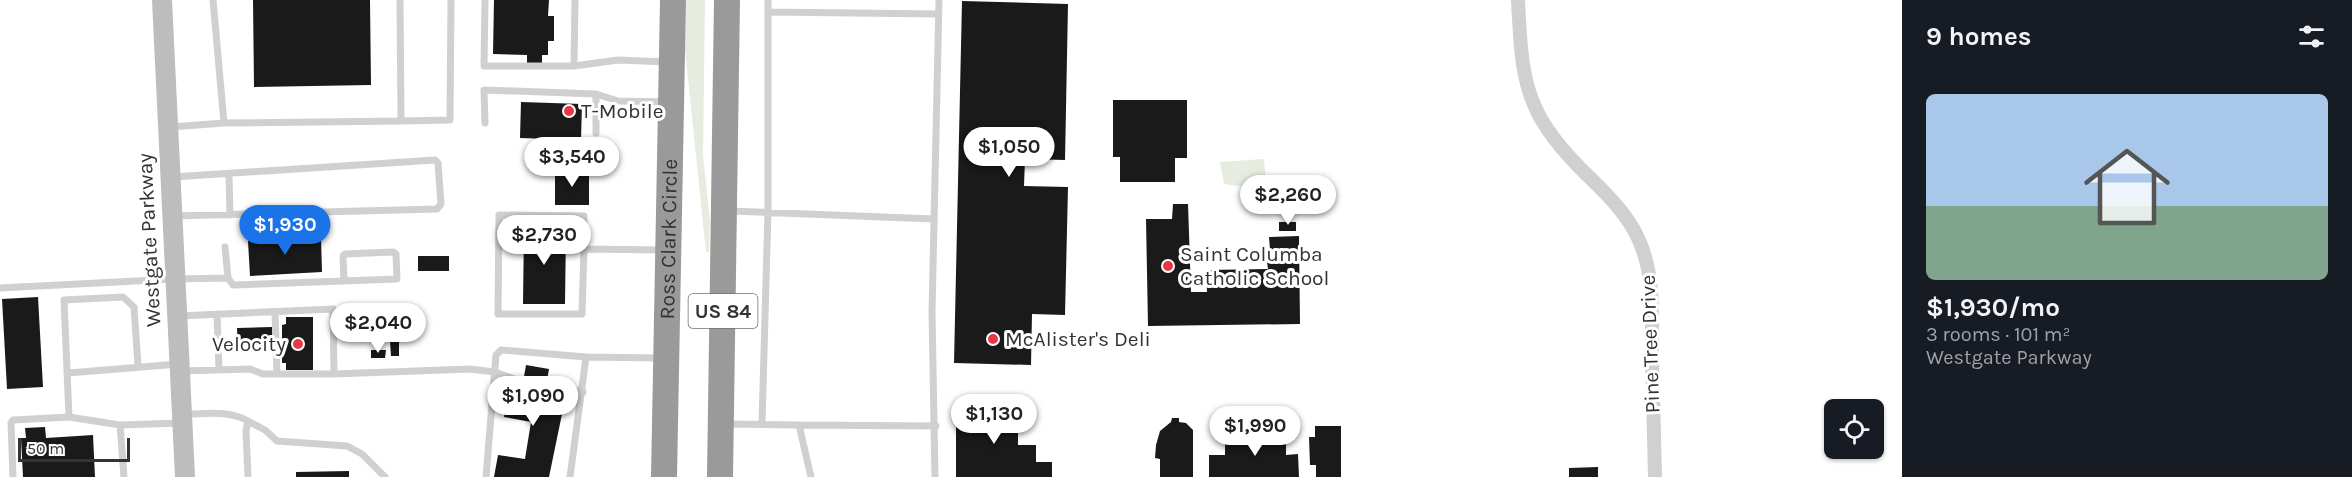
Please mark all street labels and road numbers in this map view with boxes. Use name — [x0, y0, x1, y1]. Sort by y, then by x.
street label: Westgate Parkway — [132, 152, 166, 328]
street label: Ross Clark Circle — [655, 159, 682, 319]
street label: Pine Tree Drive — [1636, 274, 1664, 414]
road number: US 84 — [688, 294, 758, 328]

